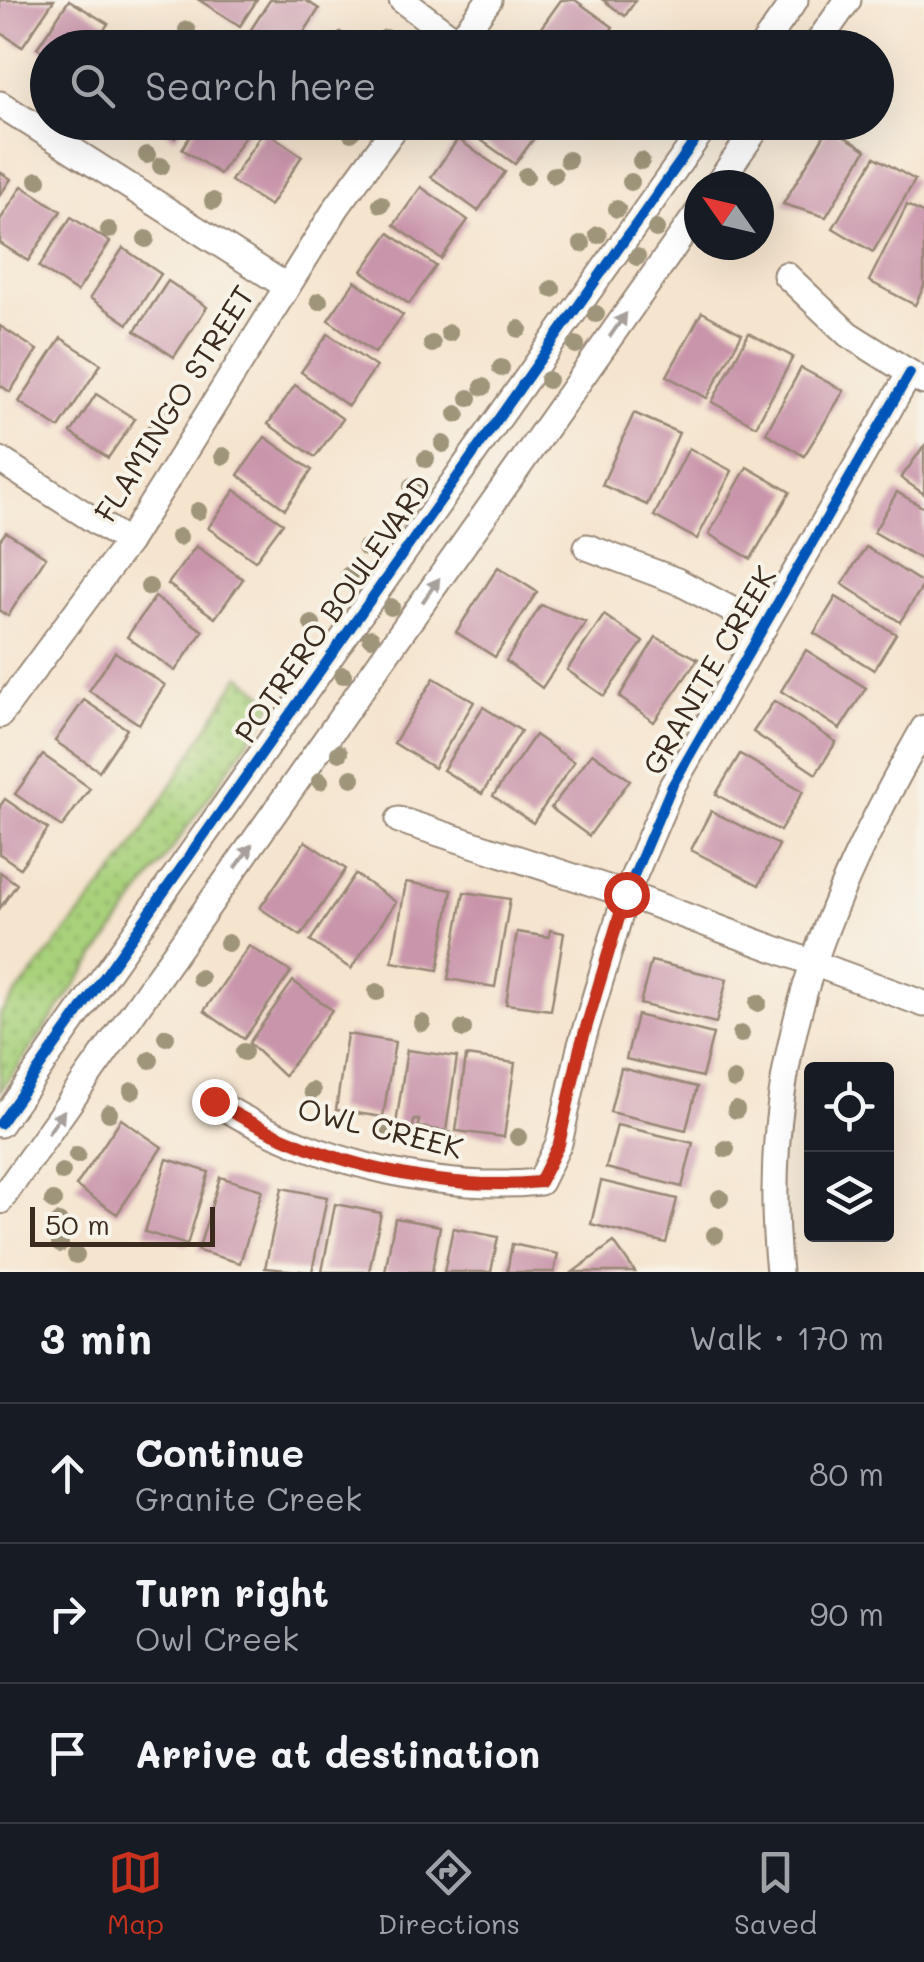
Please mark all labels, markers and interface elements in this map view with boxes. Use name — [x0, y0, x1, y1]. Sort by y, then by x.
search box — [30, 30, 894, 140]
icon: search — [65, 58, 120, 113]
text: Search here — [145, 60, 376, 110]
north arrow — [684, 170, 774, 260]
street label: FLAMINGO STREET — [84, 277, 262, 529]
one-way arrow — [608, 312, 628, 338]
street label: POTRERO BOULEVARD — [225, 466, 440, 750]
street label: GRANITE CREEK — [632, 559, 784, 781]
one-way arrow — [421, 577, 440, 604]
one-way arrow — [234, 843, 253, 869]
route start — [604, 872, 650, 918]
map controls — [804, 1062, 894, 1242]
button: locate — [804, 1062, 894, 1152]
route end — [192, 1079, 238, 1125]
street label: OWL CREEK — [294, 1087, 467, 1167]
one-way arrow — [46, 1108, 65, 1135]
button: layers — [804, 1152, 894, 1242]
scale bar — [30, 1202, 215, 1246]
text: 50 m — [45, 1206, 110, 1242]
text: 3 min — [40, 1310, 152, 1365]
text: Walk · 170 m — [689, 1316, 884, 1358]
text: Continue — [135, 1427, 304, 1477]
icon: ahead — [40, 1446, 95, 1501]
text: 80 m — [809, 1452, 884, 1494]
text: Granite Creek — [135, 1477, 362, 1519]
text: Turn right — [135, 1567, 329, 1617]
icon: right — [40, 1586, 95, 1641]
text: 90 m — [810, 1592, 884, 1634]
text: Owl Creek — [135, 1617, 299, 1659]
icon: arrive — [40, 1726, 95, 1781]
text: Arrive at destination — [135, 1728, 540, 1778]
tab: Map — [107, 1845, 164, 1941]
tab: Directions — [378, 1845, 520, 1941]
tab: Saved — [734, 1845, 817, 1941]

